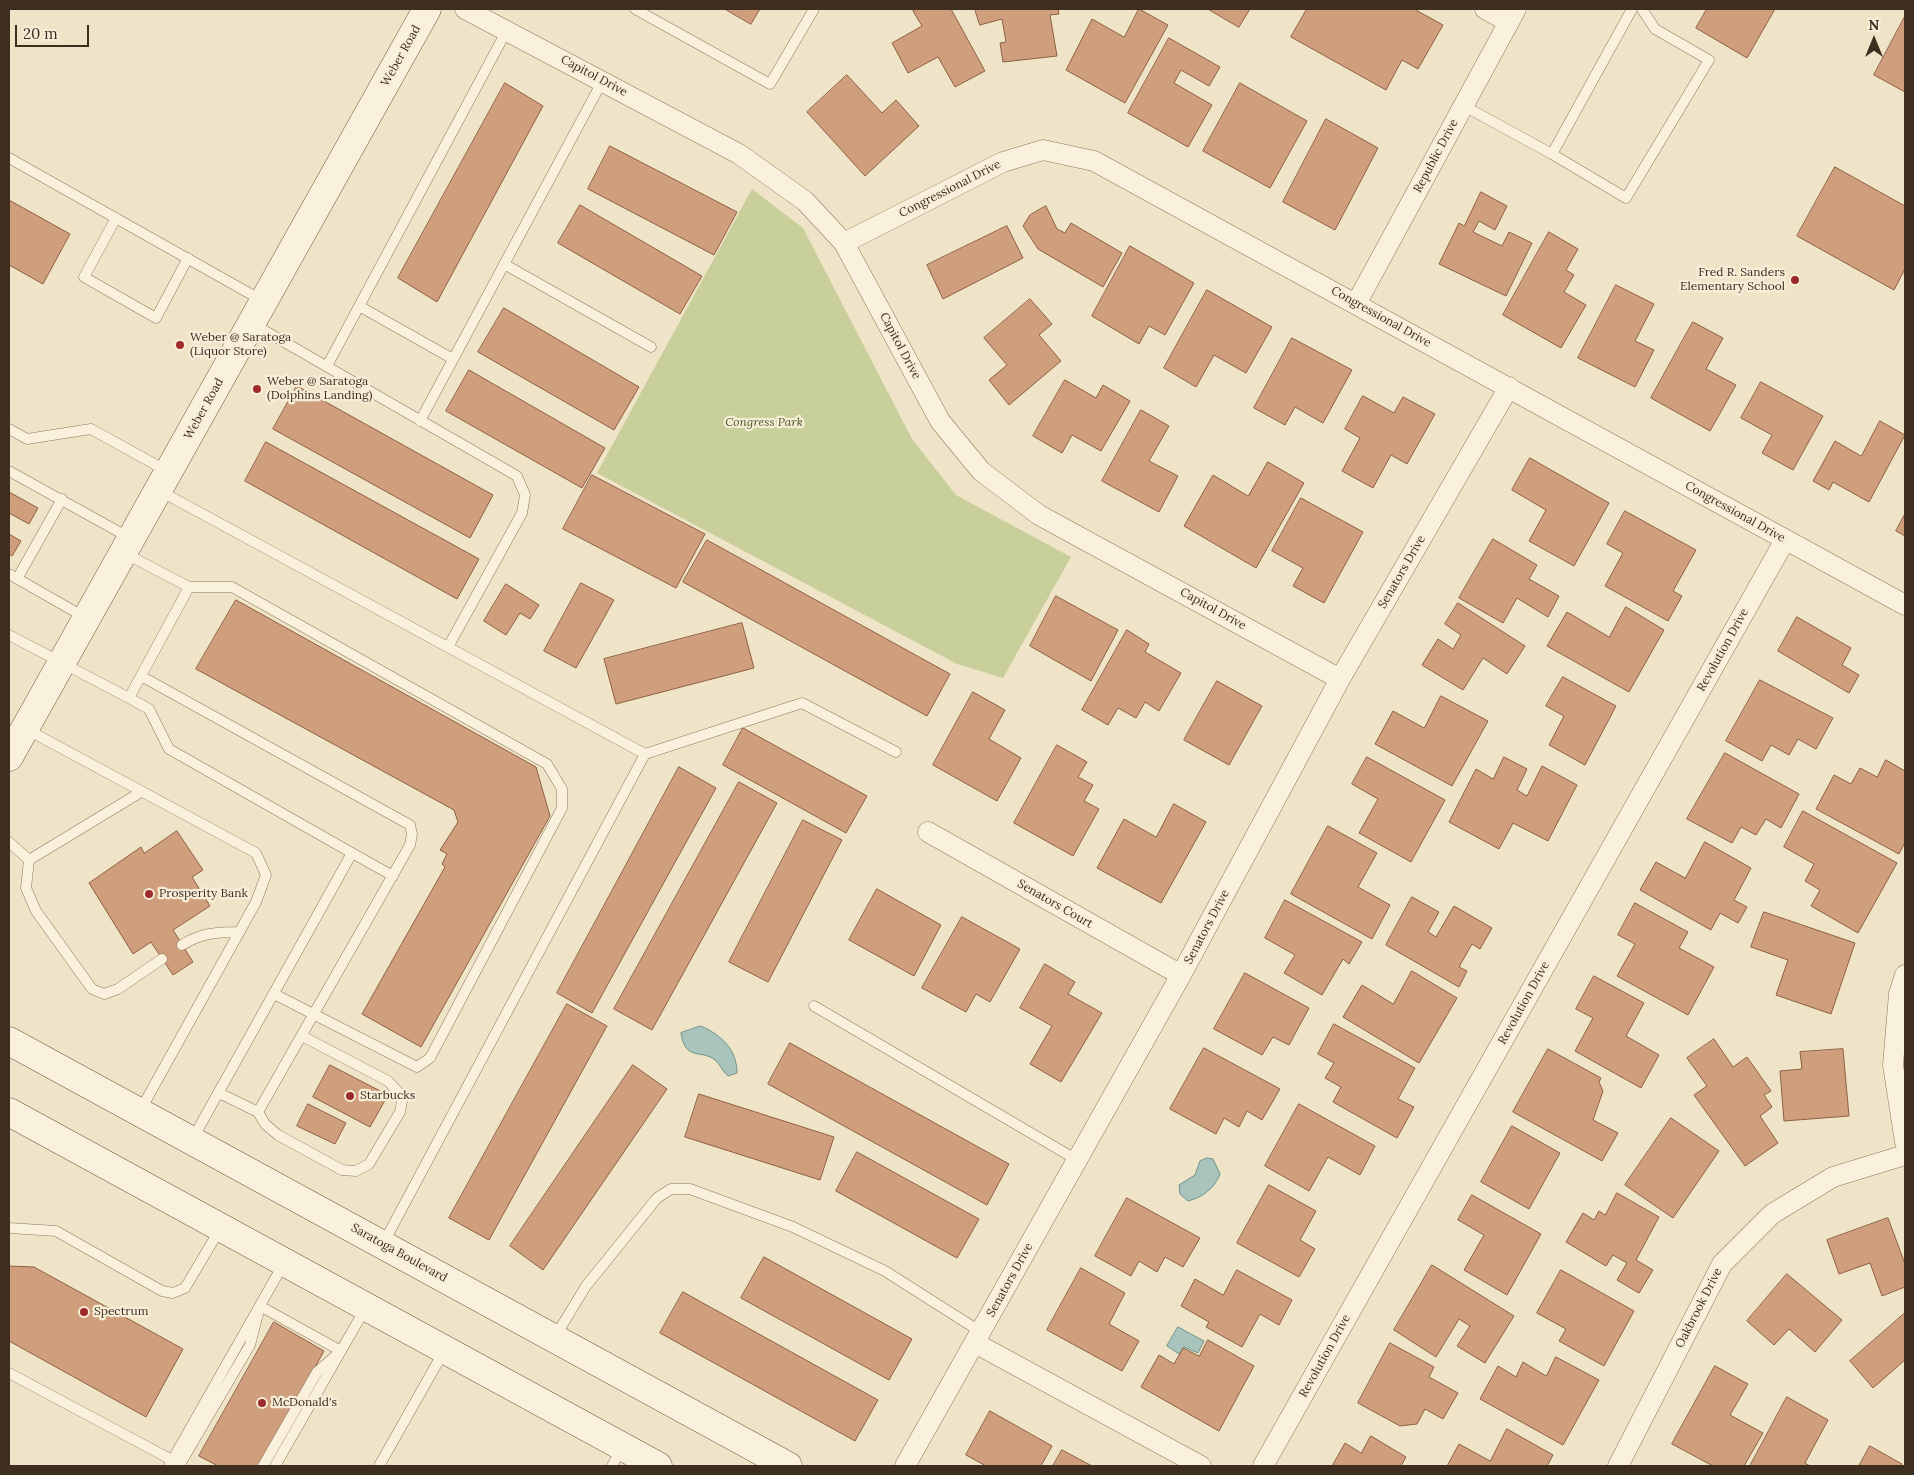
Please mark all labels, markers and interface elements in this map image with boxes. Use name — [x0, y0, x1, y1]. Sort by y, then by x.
scale bar — [18, 15, 91, 47]
north arrow — [1849, 15, 1899, 65]
text: N — [1869, 16, 1879, 34]
street label: Weber Road — [378, 23, 424, 89]
text: 20 m — [23, 24, 58, 43]
street label: Capitol Drive — [558, 52, 630, 100]
street label: Republic Drive — [1411, 117, 1461, 195]
street label: Congressional Drive — [897, 157, 1003, 221]
place label: Fred R. Sanders Elementary School — [1680, 266, 1785, 294]
marker: Fred R. Sanders Elementary School — [1789, 274, 1801, 286]
street label: Congressional Drive — [1328, 283, 1434, 351]
street label: Capitol Drive — [876, 310, 924, 382]
place label: Weber @ Saratoga (Liquor Store) — [190, 331, 291, 359]
marker: Weber @ Saratoga (Liquor Store) — [174, 339, 186, 351]
place label: Weber @ Saratoga (Dolphins Landing) — [267, 375, 372, 403]
street label: Weber Road — [181, 376, 227, 442]
marker: Weber @ Saratoga (Dolphins Landing) — [251, 383, 263, 395]
park label: Congress Park — [725, 416, 803, 430]
street label: Congressional Drive — [1682, 478, 1788, 546]
street label: Senators Drive — [1375, 533, 1429, 611]
street label: Capitol Drive — [1177, 585, 1249, 633]
street label: Revolution Drive — [1694, 606, 1752, 694]
street label: Senators Court — [1015, 877, 1095, 931]
place label: Prosperity Bank — [159, 887, 248, 901]
street label: Senators Drive — [1181, 887, 1233, 967]
marker: Prosperity Bank — [143, 888, 155, 900]
street label: Revolution Drive — [1495, 959, 1553, 1047]
place label: Starbucks — [360, 1089, 415, 1103]
marker: Starbucks — [344, 1090, 356, 1102]
street label: Saratoga Boulevard — [348, 1221, 450, 1285]
street label: Senators Drive — [984, 1241, 1036, 1319]
street label: Oakbrook Drive — [1673, 1266, 1725, 1350]
place label: Spectrum — [94, 1305, 148, 1319]
marker: Spectrum — [78, 1306, 90, 1318]
street label: Revolution Drive — [1296, 1312, 1354, 1400]
place label: McDonald's — [272, 1396, 337, 1410]
marker: McDonald's — [256, 1397, 268, 1409]

